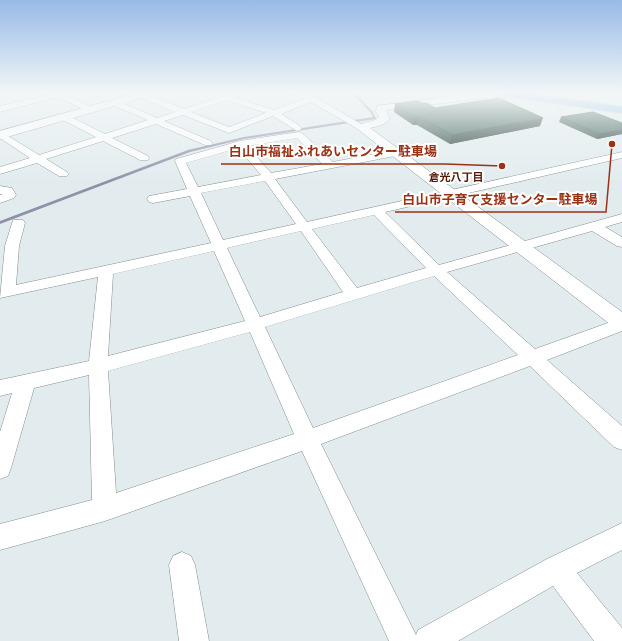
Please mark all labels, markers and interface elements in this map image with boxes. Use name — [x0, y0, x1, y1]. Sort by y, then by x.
callout: 白山市福祉ふれあいセンター駐車場 — [221, 139, 445, 164]
text: 白山市福祉ふれあいセンター駐車場 — [229, 143, 437, 160]
district label: 倉光八丁目 — [429, 170, 484, 184]
callout: 白山市子育て支援センター駐車場 — [395, 187, 606, 212]
text: 白山市子育て支援センター駐車場 — [402, 191, 598, 208]

